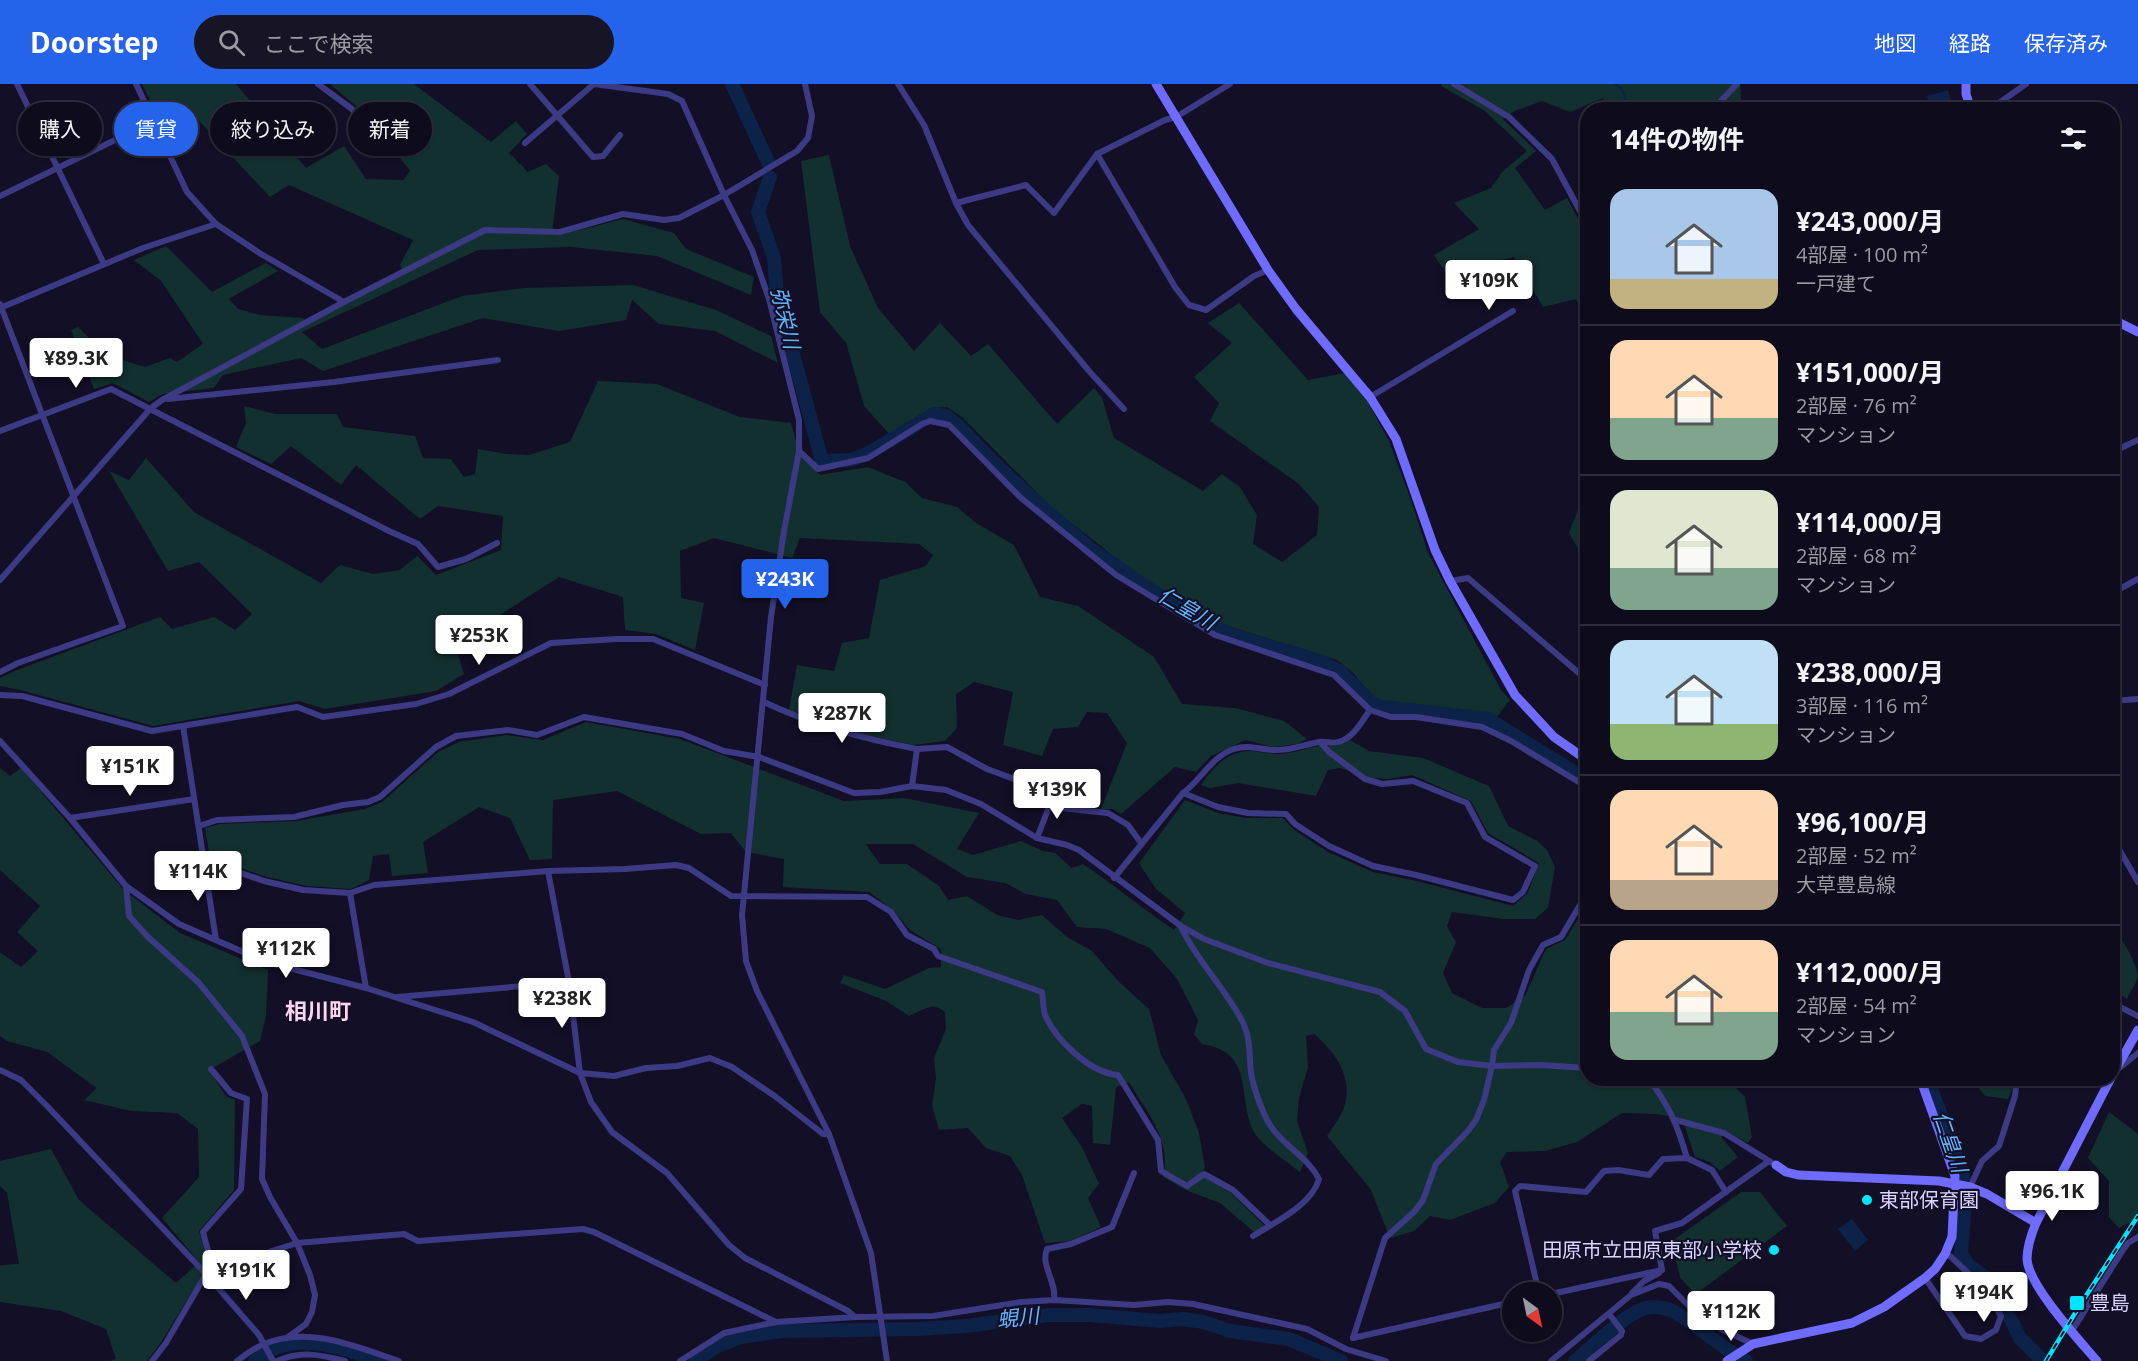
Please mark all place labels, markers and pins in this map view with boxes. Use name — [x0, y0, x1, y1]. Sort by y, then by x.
pin: ¥109K — [1447, 260, 1531, 311]
pin: ¥89.3K — [27, 338, 125, 389]
pin: ¥243K — [743, 559, 827, 610]
pin: ¥253K — [437, 615, 521, 666]
pin: ¥287K — [800, 693, 884, 744]
pin: ¥151K — [88, 746, 172, 797]
pin: ¥139K — [1015, 769, 1099, 820]
pin: ¥114K — [156, 851, 240, 902]
pin: ¥112K — [244, 928, 328, 979]
pin: ¥238K — [520, 978, 604, 1029]
pin: ¥96.1K — [2003, 1171, 2101, 1222]
place label: 東部保育園 — [1879, 1186, 1979, 1213]
marker: 東部保育園 — [1860, 1193, 1874, 1207]
place label: 田原市立田原東部小学校 — [1542, 1236, 1762, 1263]
marker: 田原市立田原東部小学校 — [1767, 1243, 1781, 1257]
pin: ¥191K — [204, 1250, 288, 1301]
pin: ¥194K — [1942, 1272, 2026, 1323]
place label: 豊島 — [2090, 1289, 2130, 1316]
pin: ¥112K — [1689, 1291, 1773, 1342]
marker: 豊島 — [2068, 1294, 2086, 1312]

